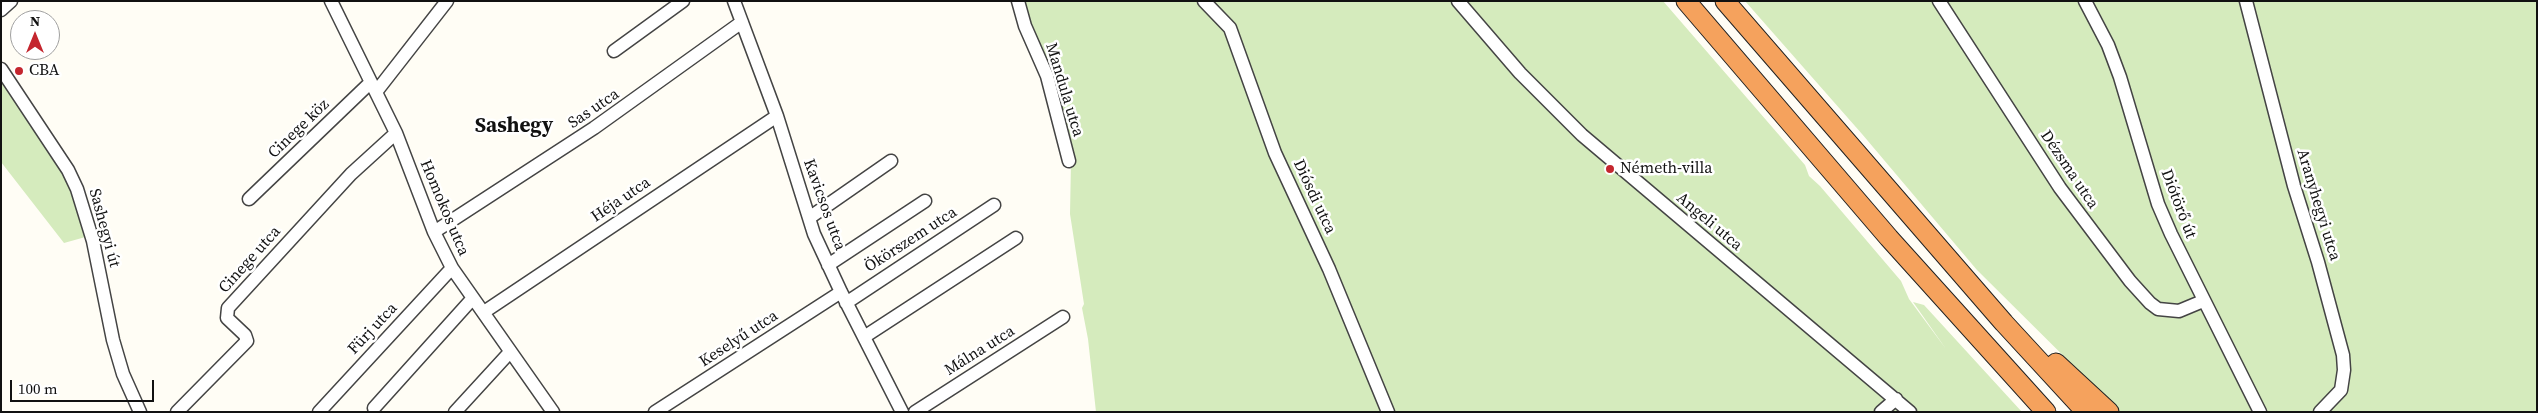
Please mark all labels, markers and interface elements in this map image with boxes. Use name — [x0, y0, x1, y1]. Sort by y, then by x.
north arrow — [10, 10, 60, 60]
text: N — [30, 11, 40, 31]
street label: Mandula utca — [1041, 41, 1087, 139]
place label: CBA — [29, 61, 59, 81]
marker: CBA — [13, 65, 25, 77]
street label: Sas utca — [565, 85, 623, 133]
street label: Cinege köz — [265, 95, 333, 163]
district label: Sashegy — [475, 114, 553, 140]
street label: Dézsma utca — [2036, 127, 2102, 213]
street label: Aranyhegyi utca — [2292, 147, 2344, 263]
street label: Homokos utca — [415, 157, 473, 259]
street label: Kavicsos utca — [799, 157, 849, 253]
street label: Diósdi utca — [1288, 157, 1340, 237]
place label: Németh-villa — [1620, 159, 1712, 179]
marker: Németh-villa — [1604, 163, 1616, 175]
street label: Diótörő út — [2156, 167, 2200, 241]
street label: Héja utca — [588, 173, 654, 227]
street label: Sashegyi út — [84, 187, 124, 269]
street label: Angeli utca — [1672, 189, 1746, 255]
street label: Ökörszem utca — [861, 203, 961, 277]
street label: Cinege utca — [215, 223, 285, 297]
street label: Fürj utca — [344, 299, 402, 359]
street label: Keselyű utca — [696, 306, 782, 372]
street label: Málna utca — [941, 322, 1019, 380]
scale bar — [12, 370, 156, 402]
text: 100 m — [18, 378, 58, 399]

